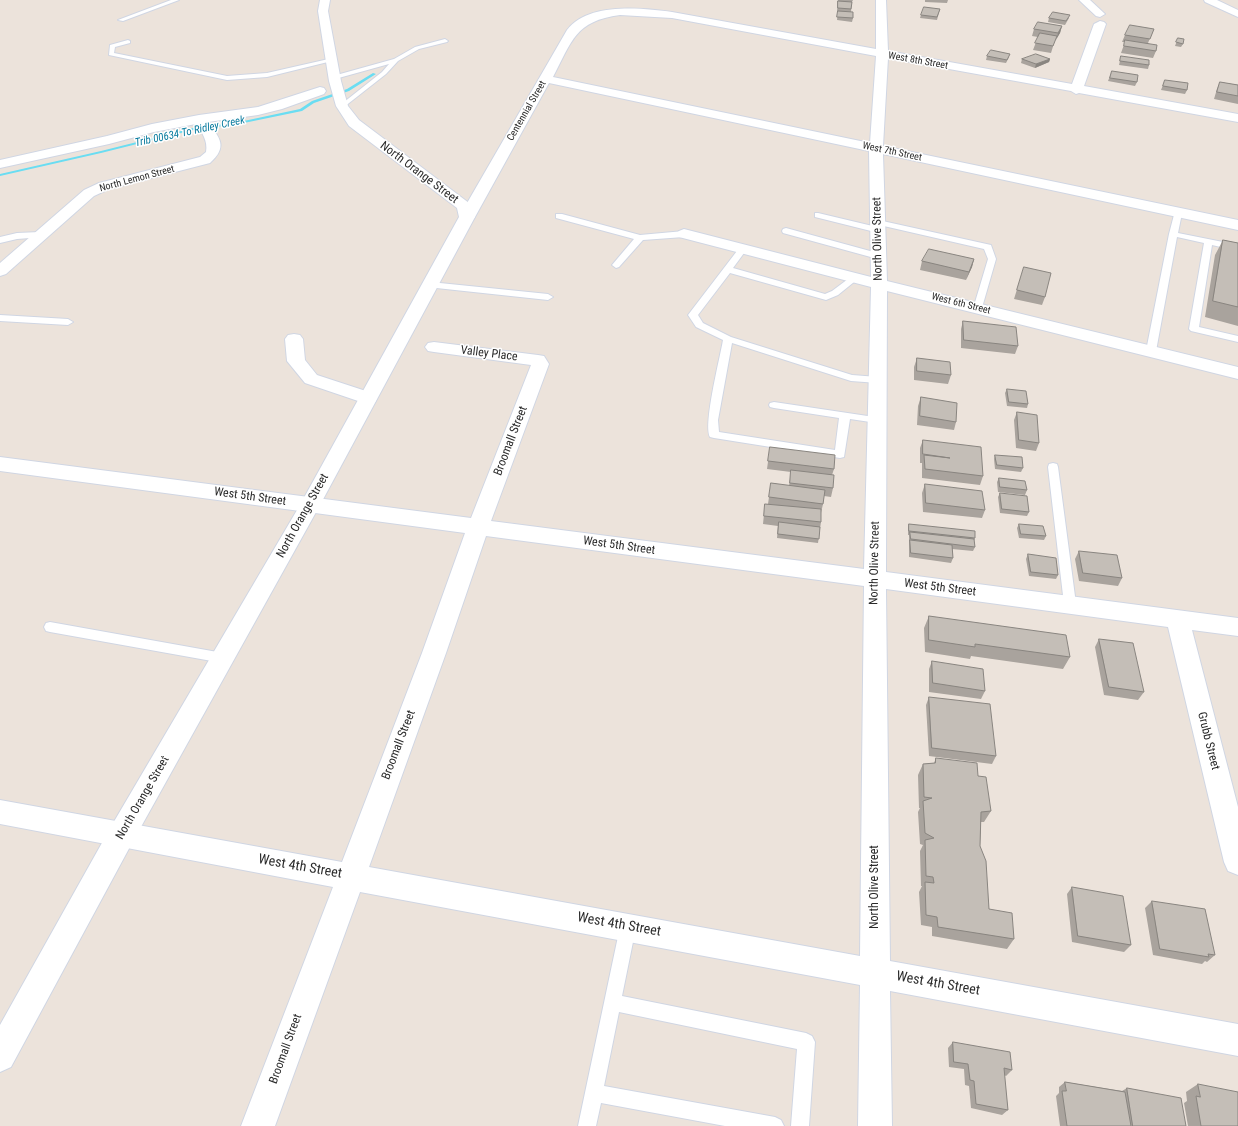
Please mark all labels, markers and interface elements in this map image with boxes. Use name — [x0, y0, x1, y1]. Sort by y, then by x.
street label: West 8th Street — [887, 50, 949, 72]
street label: Centennial Street — [505, 79, 549, 143]
water label: Trib 00634 To Ridley Creek — [134, 114, 246, 150]
street label: North Orange Street — [377, 139, 461, 207]
street label: West 7th Street — [861, 140, 923, 164]
street label: North Lemon Street — [98, 163, 176, 195]
street label: North Olive Street — [870, 197, 886, 281]
street label: West 6th Street — [930, 291, 992, 317]
street label: Valley Place — [460, 343, 518, 365]
street label: Broomall Street — [491, 404, 531, 478]
street label: North Orange Street — [274, 471, 332, 561]
street label: West 5th Street — [213, 485, 287, 509]
street label: North Olive Street — [867, 521, 883, 605]
street label: West 5th Street — [582, 534, 656, 558]
street label: West 5th Street — [903, 576, 977, 600]
street label: Broomall Street — [379, 708, 419, 782]
street label: Grubb Street — [1194, 711, 1222, 771]
street label: North Orange Street — [113, 754, 173, 842]
street label: North Olive Street — [868, 845, 882, 929]
street label: West 4th Street — [257, 851, 343, 883]
street label: West 4th Street — [576, 909, 662, 941]
street label: West 4th Street — [895, 968, 981, 1000]
street label: Broomall Street — [267, 1012, 305, 1086]

